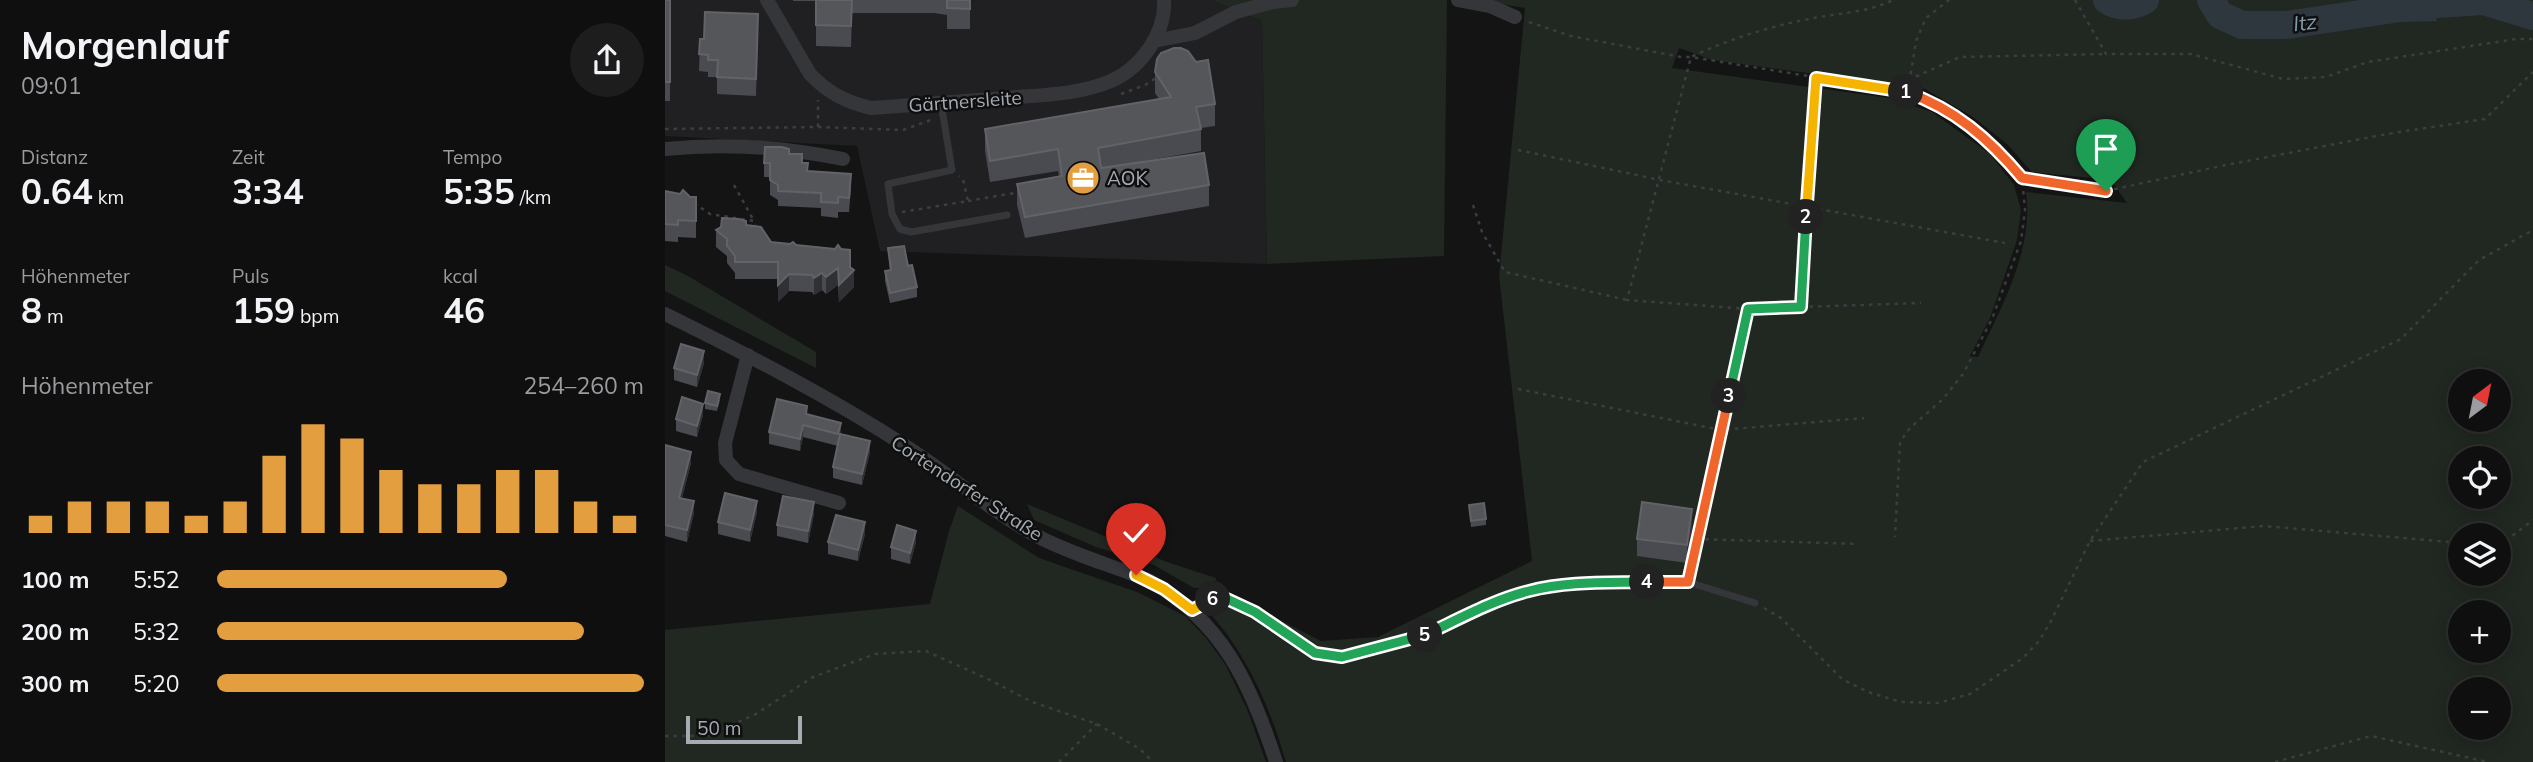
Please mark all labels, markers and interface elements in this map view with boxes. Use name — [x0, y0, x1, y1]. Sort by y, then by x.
water label: Itz — [2292, 8, 2318, 36]
text: Morgenlauf — [21, 21, 229, 69]
button: share — [570, 23, 644, 97]
text: 09:01 — [21, 71, 81, 100]
pin: 1 — [1889, 74, 1923, 110]
text: 1 — [1900, 79, 1911, 103]
street label: Gärtnersleite — [908, 85, 1022, 117]
pin — [2076, 119, 2136, 191]
icon: arrive — [2087, 130, 2125, 168]
text: Distanz — [21, 145, 88, 169]
text: Zeit — [232, 145, 265, 169]
text: Tempo — [443, 145, 502, 169]
office icon: AOK — [1064, 159, 1102, 197]
place label: AOK — [1107, 166, 1148, 190]
text: 0.64 — [21, 169, 93, 213]
text: 3:34 — [232, 169, 304, 213]
text: 5:35 — [443, 169, 515, 213]
text: km — [93, 185, 124, 209]
text: /km — [515, 185, 552, 209]
pin: 2 — [1789, 200, 1823, 234]
text: 2 — [1800, 204, 1811, 228]
text: Höhenmeter — [21, 264, 130, 288]
text: Puls — [232, 264, 269, 288]
text: kcal — [443, 264, 478, 288]
text: 8 — [21, 288, 42, 332]
text: 159 — [232, 288, 295, 332]
text: 46 — [443, 288, 485, 332]
text: m — [42, 304, 64, 328]
text: bpm — [295, 304, 339, 328]
north arrow — [2448, 369, 2511, 432]
map controls — [2448, 369, 2511, 740]
text: Höhenmeter — [21, 371, 153, 400]
text: 254–260 m — [523, 371, 644, 400]
pin: 3 — [1711, 378, 1747, 414]
text: 3 — [1723, 383, 1734, 407]
street label: Cortendorfer Straße — [887, 430, 1047, 546]
button: locate — [2448, 446, 2511, 509]
pin — [1106, 503, 1166, 575]
icon: check — [1117, 514, 1155, 552]
button: layers — [2448, 523, 2511, 586]
pin: 4 — [1629, 564, 1665, 600]
text: 100 m — [21, 565, 89, 594]
text: 5:52 — [133, 565, 180, 594]
text: 4 — [1641, 569, 1652, 593]
pin: 6 — [1195, 582, 1231, 616]
text: 6 — [1207, 586, 1218, 610]
button: + — [2448, 600, 2511, 663]
text: 200 m — [21, 617, 89, 646]
text: 5:32 — [133, 617, 180, 646]
pin: 5 — [1407, 618, 1443, 652]
text: 5 — [1419, 622, 1430, 646]
text: 300 m — [21, 669, 89, 698]
text: 5:20 — [133, 669, 180, 698]
button: − — [2448, 677, 2511, 740]
scale bar — [686, 713, 801, 745]
text: 50 m — [697, 716, 741, 740]

